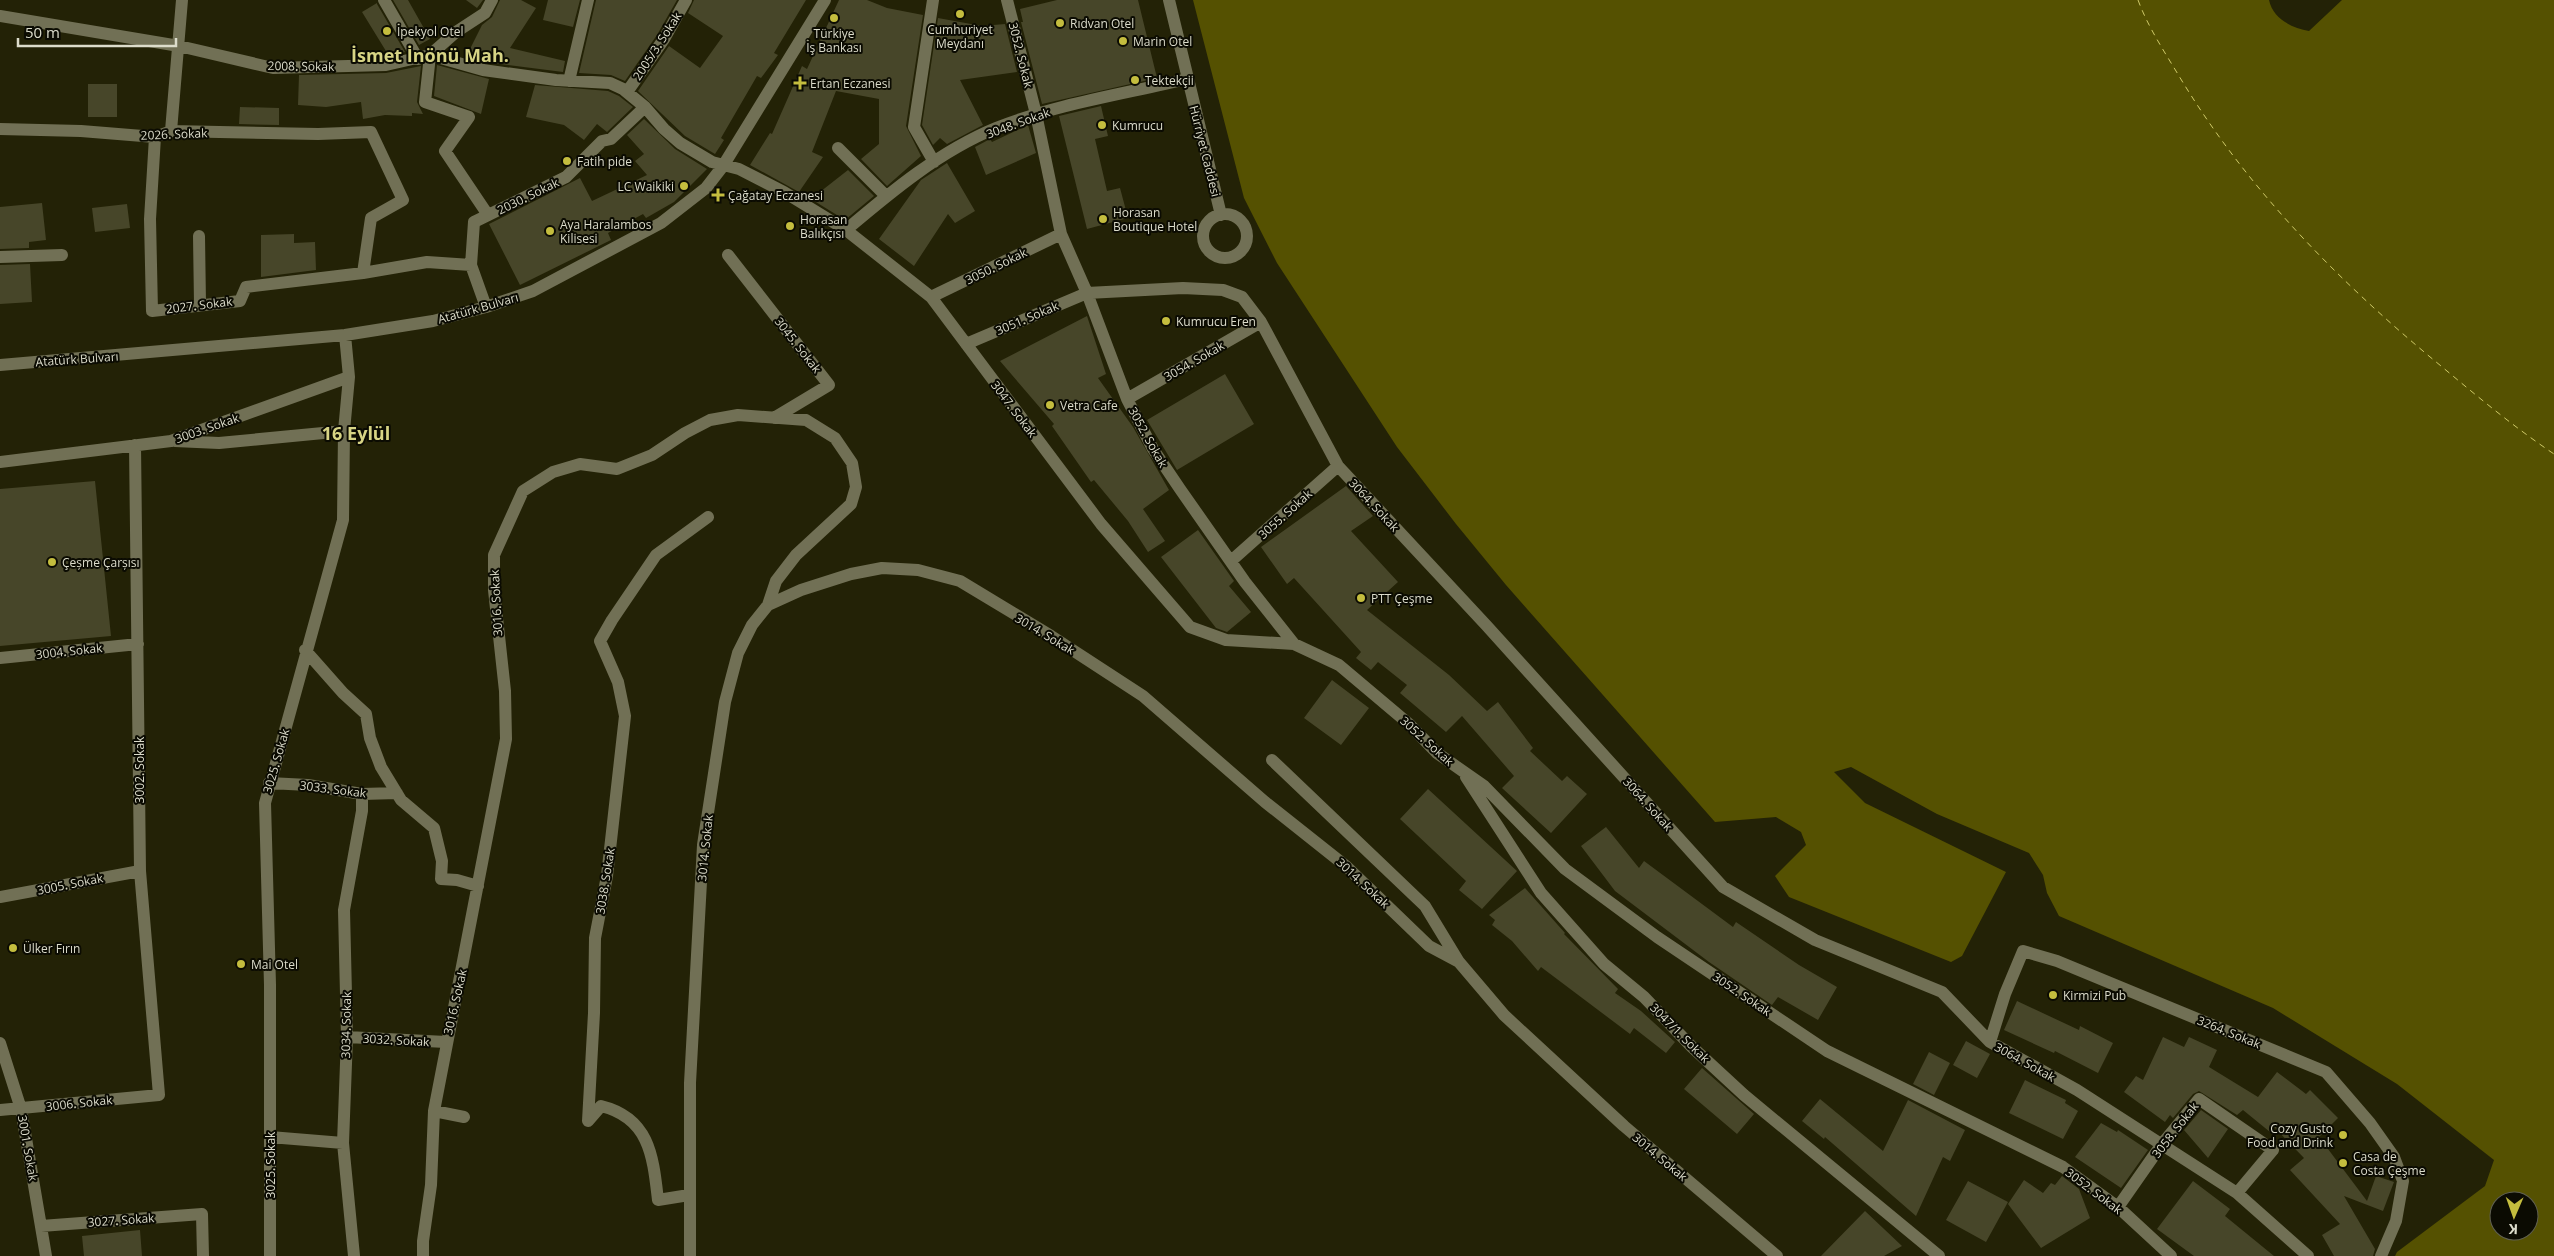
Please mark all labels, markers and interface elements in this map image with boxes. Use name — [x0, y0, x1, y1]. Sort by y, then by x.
street label: 2005/3. Sokak — [629, 8, 686, 83]
marker: Cumhuriyet Meydanı — [954, 8, 966, 20]
marker: Türkiye İş Bankası — [828, 12, 840, 24]
scale bar — [18, 15, 175, 47]
place label: Rıdvan Otel — [1070, 15, 1134, 32]
marker: Rıdvan Otel — [1054, 17, 1066, 29]
place label: Cumhuriyet Meydanı — [927, 21, 993, 52]
street label: 3052. Sokak — [1005, 21, 1037, 90]
text: 50 m — [25, 22, 60, 42]
place label: İpekyol Otel — [397, 23, 464, 40]
marker: İpekyol Otel — [381, 25, 393, 37]
place label: Türkiye İş Bankası — [806, 25, 862, 56]
place label: Marin Otel — [1133, 33, 1192, 50]
marker: Marin Otel — [1117, 35, 1129, 47]
district label: İsmet İnönü Mah. — [351, 43, 509, 67]
street label: 2008. Sokak — [267, 57, 335, 75]
place label: Tektekçii — [1145, 72, 1194, 89]
marker: Tektekçii — [1129, 74, 1141, 86]
place label: Ertan Eczanesi — [810, 75, 891, 92]
marker: Ertan Eczanesi — [794, 77, 806, 89]
street label: 3048. Sokak — [984, 103, 1053, 142]
street label: Hürriyet Caddesi — [1185, 104, 1225, 198]
place label: Kumrucu — [1112, 117, 1163, 134]
marker: Kumrucu — [1096, 119, 1108, 131]
street label: 2026. Sokak — [140, 124, 208, 144]
place label: Fatih pide — [577, 153, 632, 170]
marker: Fatih pide — [561, 155, 573, 167]
street label: 2030. Sokak — [494, 173, 562, 218]
place label: LC Waikiki — [618, 178, 674, 195]
marker: LC Waikiki — [678, 180, 690, 192]
place label: Çağatay Eczanesi — [728, 187, 823, 204]
marker: Çağatay Eczanesi — [712, 189, 724, 201]
place label: Horasan Boutique Hotel — [1113, 204, 1197, 235]
place label: Horasan Balıkçısı — [800, 211, 847, 242]
marker: Horasan Boutique Hotel — [1097, 213, 1109, 225]
place label: Aya Haralambos Kilisesi — [560, 216, 652, 247]
marker: Horasan Balıkçısı — [784, 220, 796, 232]
marker: Aya Haralambos Kilisesi — [544, 225, 556, 237]
street label: 3050. Sokak — [962, 243, 1030, 288]
street label: Atatürk Bulvarı — [436, 288, 520, 328]
street label: 2027. Sokak — [165, 292, 234, 318]
street label: 3051. Sokak — [993, 297, 1062, 339]
street label: 3045. Sokak — [771, 313, 826, 377]
place label: Kumrucu Eren — [1176, 313, 1256, 330]
marker: Kumrucu Eren — [1160, 315, 1172, 327]
street label: 3054. Sokak — [1161, 337, 1228, 385]
street label: Atatürk Bulvarı — [35, 348, 119, 370]
street label: 3047. Sokak — [987, 377, 1041, 441]
place label: Vetra Cafe — [1060, 397, 1118, 414]
marker: Vetra Cafe — [1044, 399, 1056, 411]
street label: 3052. Sokak — [1124, 404, 1172, 471]
street label: 3003. Sokak — [173, 409, 242, 447]
district label: 16 Eylül — [322, 421, 390, 445]
street label: 3064. Sokak — [1345, 475, 1403, 536]
street label: 3055. Sokak — [1254, 485, 1316, 543]
place label: Çeșme Çarșısı — [62, 554, 140, 571]
marker: Çeșme Çarșısı — [46, 556, 58, 568]
street label: 3016. Sokak — [486, 569, 506, 637]
place label: PTT Çeşme — [1371, 590, 1433, 607]
marker: PTT Çeşme — [1355, 592, 1367, 604]
street label: 3014. Sokak — [1012, 610, 1079, 659]
street label: 3004. Sokak — [35, 639, 104, 663]
street label: 3052. Sokak — [1396, 712, 1458, 770]
street label: 3025. Sokak — [259, 726, 294, 795]
street label: 3002. Sokak — [131, 736, 148, 803]
street label: 3064. Sokak — [1619, 773, 1677, 835]
street label: 3033. Sokak — [299, 776, 368, 802]
street label: 3014. Sokak — [693, 813, 717, 882]
street label: 3038. Sokak — [591, 846, 619, 915]
street label: 3014. Sokak — [1333, 854, 1394, 912]
street label: 3005. Sokak — [36, 869, 105, 899]
place label: Ülker Fırın — [23, 940, 80, 957]
marker: Ülker Fırın — [7, 942, 19, 954]
place label: Mai Otel — [251, 956, 298, 973]
marker: Mai Otel — [235, 958, 247, 970]
street label: 3016. Sokak — [439, 967, 471, 1036]
street label: 3052. Sokak — [1710, 968, 1775, 1020]
place label: Kirmizi Pub — [2063, 987, 2126, 1004]
marker: Kirmizi Pub — [2047, 989, 2059, 1001]
street label: 3034. Sokak — [337, 991, 355, 1059]
street label: 3047/1. Sokak — [1646, 999, 1714, 1067]
street label: 3264. Sokak — [2195, 1012, 2264, 1053]
street label: 3032. Sokak — [362, 1030, 430, 1050]
street label: 3064. Sokak — [1992, 1038, 2059, 1086]
street label: 3006. Sokak — [45, 1091, 114, 1115]
street label: 3058. Sokak — [2148, 1098, 2203, 1162]
street label: 3001. Sokak — [14, 1114, 42, 1183]
place label: Cozy Gusto Food and Drink — [2247, 1120, 2334, 1151]
street label: 3014. Sokak — [1629, 1129, 1692, 1185]
marker: Cozy Gusto Food and Drink — [2337, 1129, 2349, 1141]
street label: 3025. Sokak — [262, 1131, 279, 1198]
place label: Casa de Costa Çeşme — [2353, 1148, 2426, 1179]
marker: Casa de Costa Çeşme — [2337, 1157, 2349, 1169]
street label: 3052. Sokak — [2062, 1164, 2126, 1218]
north arrow — [2489, 1191, 2539, 1241]
street label: 3027. Sokak — [87, 1209, 156, 1231]
text: K — [2508, 1220, 2519, 1239]

